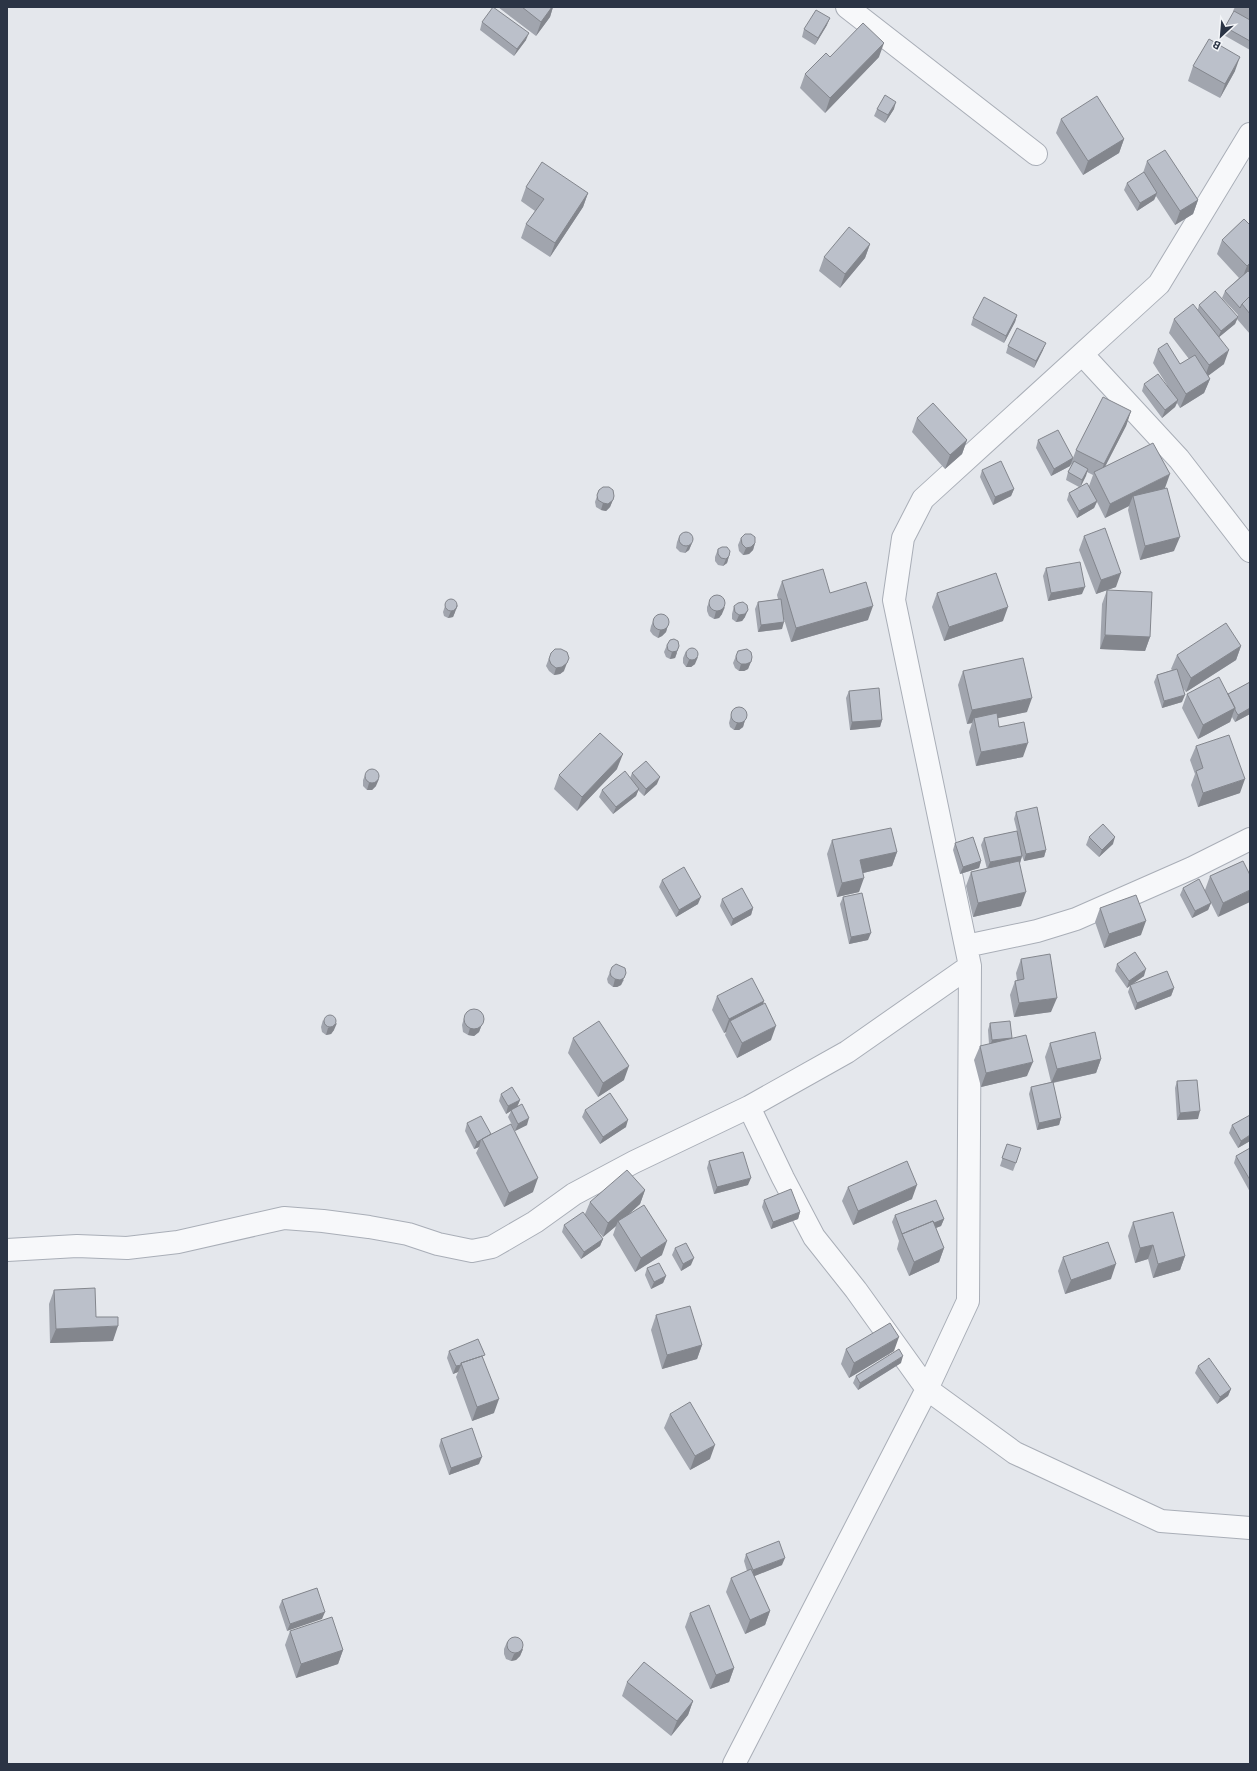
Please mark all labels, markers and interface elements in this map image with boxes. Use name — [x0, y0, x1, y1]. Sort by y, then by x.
north arrow — [1201, 16, 1241, 56]
text: B — [1211, 37, 1223, 52]

